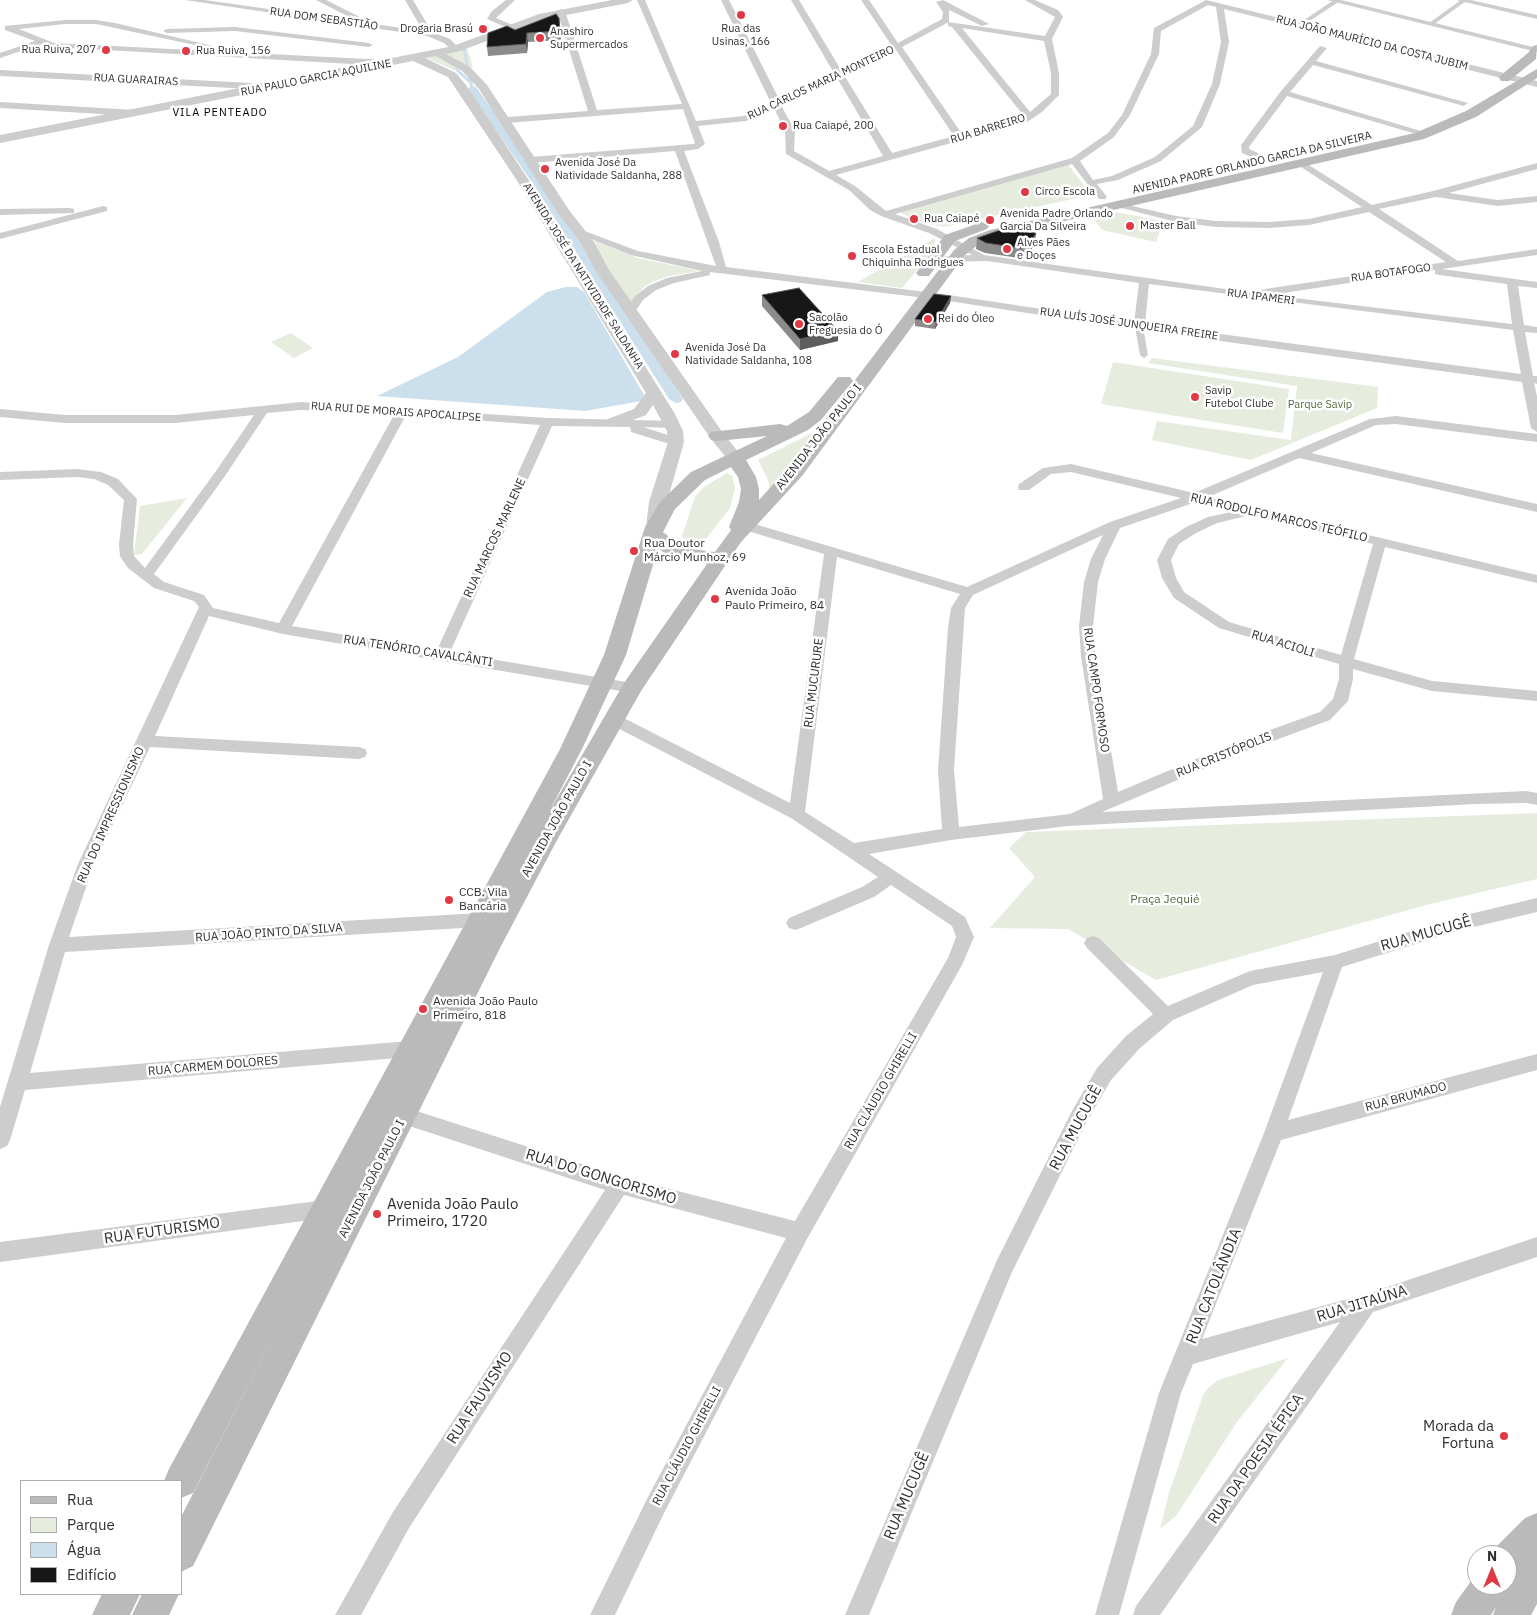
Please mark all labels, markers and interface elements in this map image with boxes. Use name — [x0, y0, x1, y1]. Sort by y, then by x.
street label: RUA DOM SEBASTIÃO — [269, 5, 379, 33]
marker: Rua das Usinas, 166 — [735, 9, 747, 21]
street label: RUA JOÃO MAURÍCIO DA COSTA JUBIM — [1275, 13, 1469, 73]
place label: Drogaria Brasú — [400, 22, 473, 36]
place label: Rua das Usinas, 166 — [712, 22, 770, 48]
marker: Drogaria Brasú — [477, 23, 489, 35]
place label: Anashiro Supermercados — [550, 25, 628, 51]
marker: Anashiro Supermercados — [534, 32, 546, 44]
place label: Rua Ruiva, 207 — [22, 43, 96, 57]
street label: RUA CARLOS MARIA MONTEIRO — [746, 43, 896, 123]
marker: Rua Ruiva, 207 — [100, 44, 112, 56]
place label: Rua Ruiva, 156 — [196, 44, 270, 58]
marker: Rua Ruiva, 156 — [180, 45, 192, 57]
street label: RUA PAULO GARCIA AQUILINE — [240, 57, 392, 99]
street label: RUA GUARAIRAS — [93, 71, 179, 89]
district label: VILA PENTEADO — [171, 106, 269, 120]
street label: RUA BARREIRO — [949, 111, 1027, 147]
place label: Rua Caiapé, 200 — [793, 119, 874, 133]
marker: Rua Caiapé, 200 — [777, 120, 789, 132]
street label: AVENIDA PADRE ORLANDO GARCIA DA SILVEIRA — [1131, 129, 1373, 197]
place label: Avenida José Da Natividade Saldanha, 288 — [555, 156, 682, 182]
marker: Avenida José Da Natividade Saldanha, 288 — [539, 163, 551, 175]
street label: AVENIDA JOSÉ DA NATIVIDADE SALDANHA — [520, 181, 646, 371]
place label: Circo Escola — [1035, 185, 1095, 199]
marker: Circo Escola — [1019, 186, 1031, 198]
place label: Avenida Padre Orlando Garcia Da Silveira — [1000, 207, 1113, 233]
place label: Rua Caiapé — [924, 212, 980, 226]
marker: Rua Caiapé — [908, 213, 920, 225]
marker: Avenida Padre Orlando Garcia Da Silveira — [984, 214, 996, 226]
place label: Master Ball — [1140, 219, 1196, 233]
marker: Master Ball — [1124, 220, 1136, 232]
place label: Alves Pães e Doçes — [1017, 236, 1070, 262]
place label: Escola Estadual Chiquinha Rodrigues — [862, 243, 964, 269]
marker: Alves Pães e Doçes — [1001, 243, 1013, 255]
marker: Escola Estadual Chiquinha Rodrigues — [846, 250, 858, 262]
street label: RUA BOTAFOGO — [1350, 261, 1432, 285]
street label: RUA IPAMERI — [1226, 286, 1296, 308]
street label: RUA LUÍS JOSÉ JUNQUEIRA FREIRE — [1039, 305, 1219, 343]
place label: Sacolão Freguesia do Ó — [809, 311, 883, 337]
place label: Rei do Óleo — [938, 312, 994, 326]
marker: Rei do Óleo — [922, 313, 934, 325]
marker: Sacolão Freguesia do Ó — [793, 318, 805, 330]
place label: Avenida José Da Natividade Saldanha, 108 — [685, 341, 812, 367]
marker: Avenida José Da Natividade Saldanha, 108 — [669, 348, 681, 360]
street label: AVENIDA JOÃO PAULO I — [773, 381, 865, 493]
place label: Savip Futebol Clube — [1205, 384, 1274, 410]
marker: Savip Futebol Clube — [1189, 391, 1201, 403]
park label: Parque Savip — [1288, 398, 1352, 412]
street label: RUA RUI DE MORAIS APOCALIPSE — [310, 399, 482, 425]
street label: RUA MARCOS MARLENE — [461, 476, 529, 600]
street label: RUA RODOLFO MARCOS TEÓFILO — [1189, 491, 1369, 545]
place label: Rua Doutor Márcio Munhoz, 69 — [644, 537, 746, 565]
marker: Rua Doutor Márcio Munhoz, 69 — [628, 545, 640, 557]
place label: Avenida João Paulo Primeiro, 84 — [725, 585, 824, 613]
marker: Avenida João Paulo Primeiro, 84 — [709, 593, 721, 605]
street label: RUA CAMPO FORMOSO — [1080, 627, 1112, 753]
street label: RUA ACIOLI — [1250, 628, 1316, 660]
street label: RUA TENÓRIO CAVALCÂNTI — [342, 632, 494, 670]
street label: RUA MUCURURE — [801, 638, 827, 728]
street label: RUA CRISTÓPOLIS — [1174, 729, 1274, 781]
street label: RUA DO IMPRESSIONISMO — [74, 745, 148, 885]
street label: AVENIDA JOÃO PAULO I — [519, 758, 595, 880]
place label: CCB. Vila Bancária — [459, 886, 507, 914]
park label: Praça Jequié — [1130, 893, 1200, 907]
marker: CCB. Vila Bancária — [443, 894, 455, 906]
street label: RUA MUCUGÊ — [1379, 912, 1473, 956]
street label: RUA JOÃO PINTO DA SILVA — [195, 921, 343, 945]
place label: Avenida João Paulo Primeiro, 818 — [433, 995, 538, 1023]
marker: Avenida João Paulo Primeiro, 818 — [417, 1003, 429, 1015]
street label: RUA CLÁUDIO GHIRELLI — [842, 1030, 920, 1152]
street label: RUA CARMEM DOLORES — [147, 1053, 279, 1079]
street label: RUA BRUMADO — [1364, 1079, 1448, 1115]
street label: RUA MUCUGÊ — [1046, 1082, 1106, 1174]
street label: AVENIDA JOÃO PAULO I — [336, 1118, 408, 1240]
street label: RUA DO GONGORISMO — [523, 1146, 679, 1208]
place label: Avenida João Paulo Primeiro, 1720 — [387, 1196, 518, 1231]
marker: Avenida João Paulo Primeiro, 1720 — [371, 1208, 383, 1220]
street label: RUA FUTURISMO — [103, 1214, 221, 1248]
street label: RUA CATOLÂNDIA — [1183, 1226, 1245, 1346]
street label: RUA JITAÚNA — [1315, 1282, 1409, 1326]
street label: RUA FAUVISMO — [443, 1348, 517, 1448]
street label: RUA CLÁUDIO GHIRELLI — [649, 1384, 725, 1508]
street label: RUA DA POESIA ÉPICA — [1204, 1390, 1308, 1528]
place label: Morada da Fortuna — [1423, 1418, 1494, 1453]
marker: Morada da Fortuna — [1498, 1430, 1510, 1442]
street label: RUA MUCUGÊ — [880, 1449, 934, 1543]
legend — [20, 1480, 182, 1595]
text: Rua — [67, 1490, 93, 1509]
text: Parque — [67, 1515, 115, 1534]
text: Água — [67, 1540, 101, 1559]
north arrow — [1467, 1545, 1517, 1595]
text: N — [1487, 1547, 1497, 1565]
text: Edifício — [67, 1565, 116, 1584]

